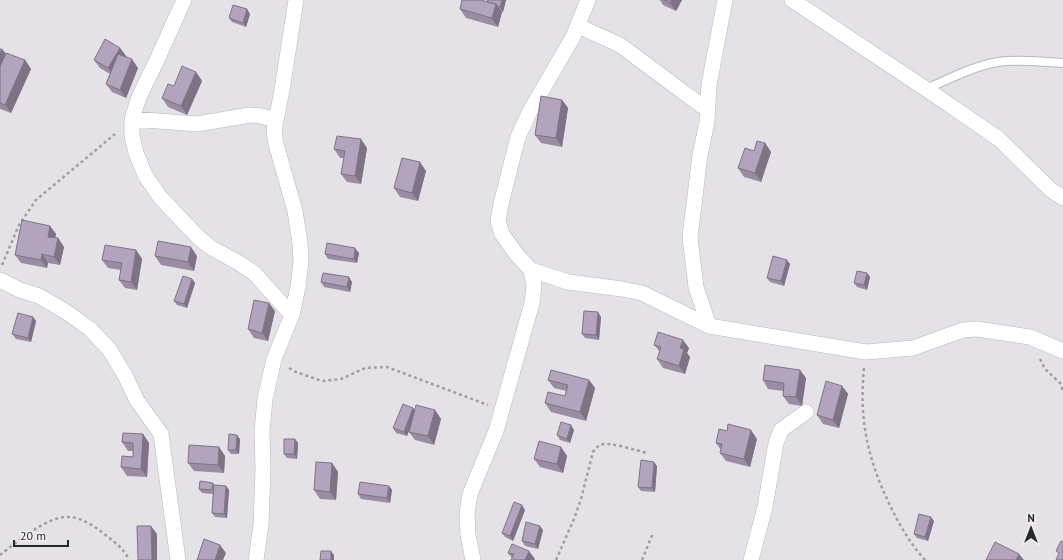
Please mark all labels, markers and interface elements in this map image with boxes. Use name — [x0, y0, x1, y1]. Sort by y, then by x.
north arrow — [1011, 508, 1051, 548]
text: N — [1027, 511, 1035, 525]
scale bar — [14, 522, 68, 548]
text: 20 m — [20, 528, 46, 543]

